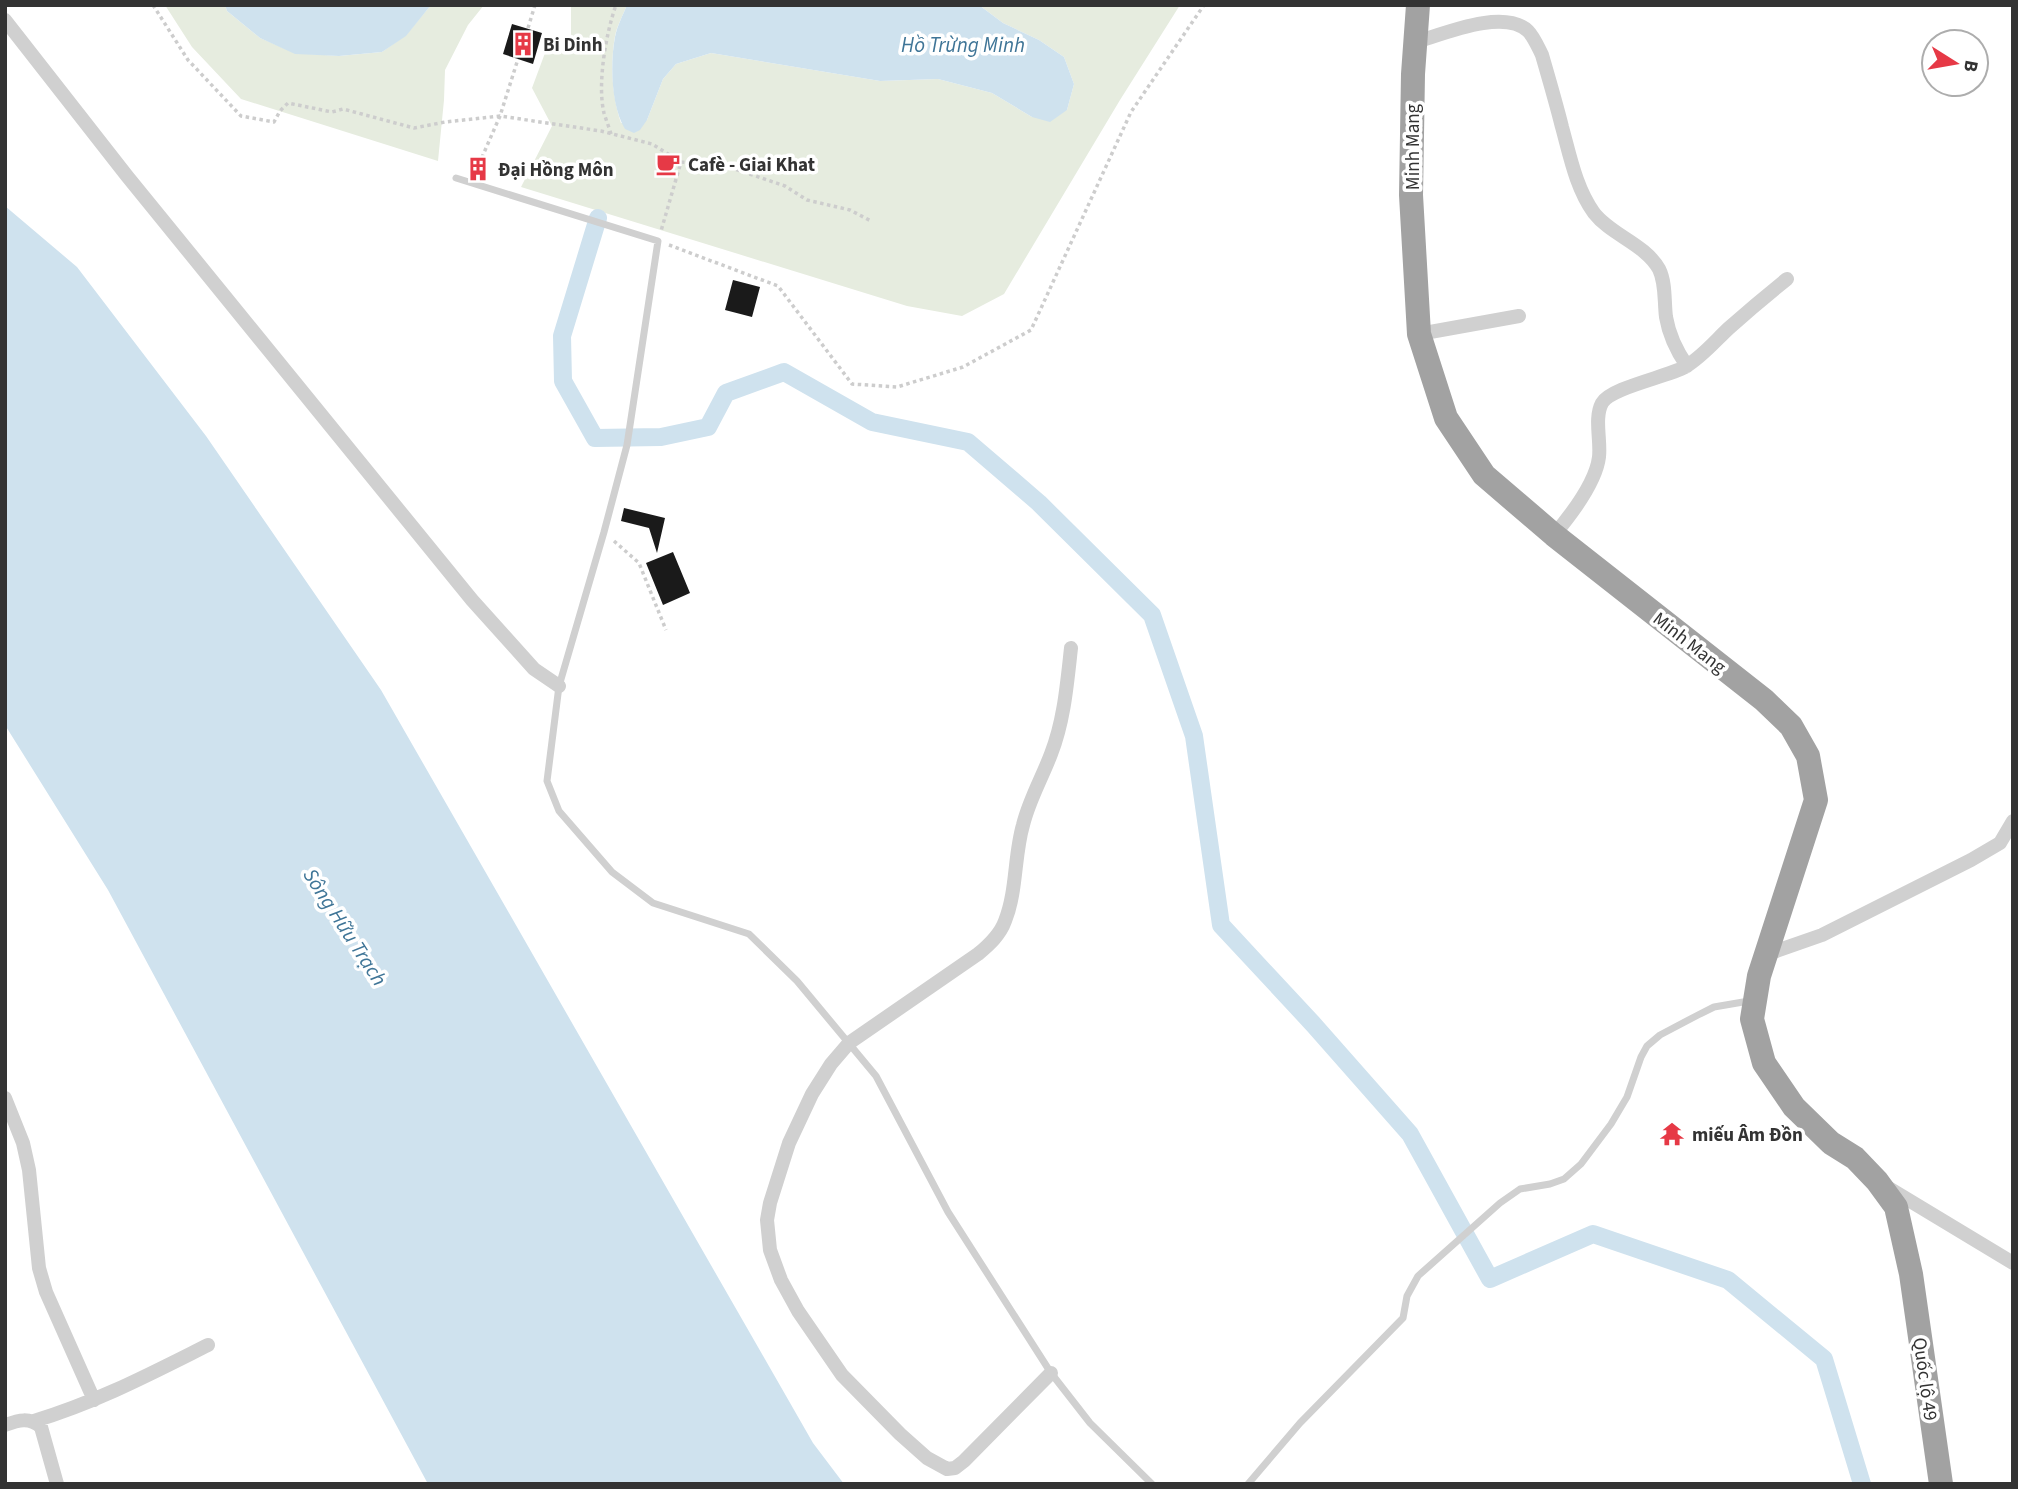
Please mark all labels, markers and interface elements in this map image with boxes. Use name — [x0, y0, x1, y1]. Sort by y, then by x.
north arrow — [1920, 28, 1990, 98]
building icon: Bi Dinh — [509, 30, 537, 58]
water label: Hồ Trừng Minh — [901, 30, 1025, 60]
place label: Bi Dinh — [543, 32, 603, 59]
text: B — [1956, 58, 1985, 74]
street label: Minh Mang — [1400, 103, 1427, 190]
cafe icon: Cafè - Giai Khat — [654, 150, 682, 178]
place label: Cafè - Giai Khat — [688, 152, 815, 179]
building icon: Đại Hồng Môn — [464, 155, 492, 183]
place label: Đại Hồng Môn — [498, 157, 614, 184]
street label: Minh Mang — [1647, 606, 1732, 681]
water label: Sông Hữu Trạch — [296, 862, 394, 992]
temple icon: miếu Âm Đồn — [1658, 1120, 1686, 1148]
place label: miếu Âm Đồn — [1692, 1122, 1803, 1149]
street label: Quốc lộ 49 — [1905, 1336, 1944, 1422]

